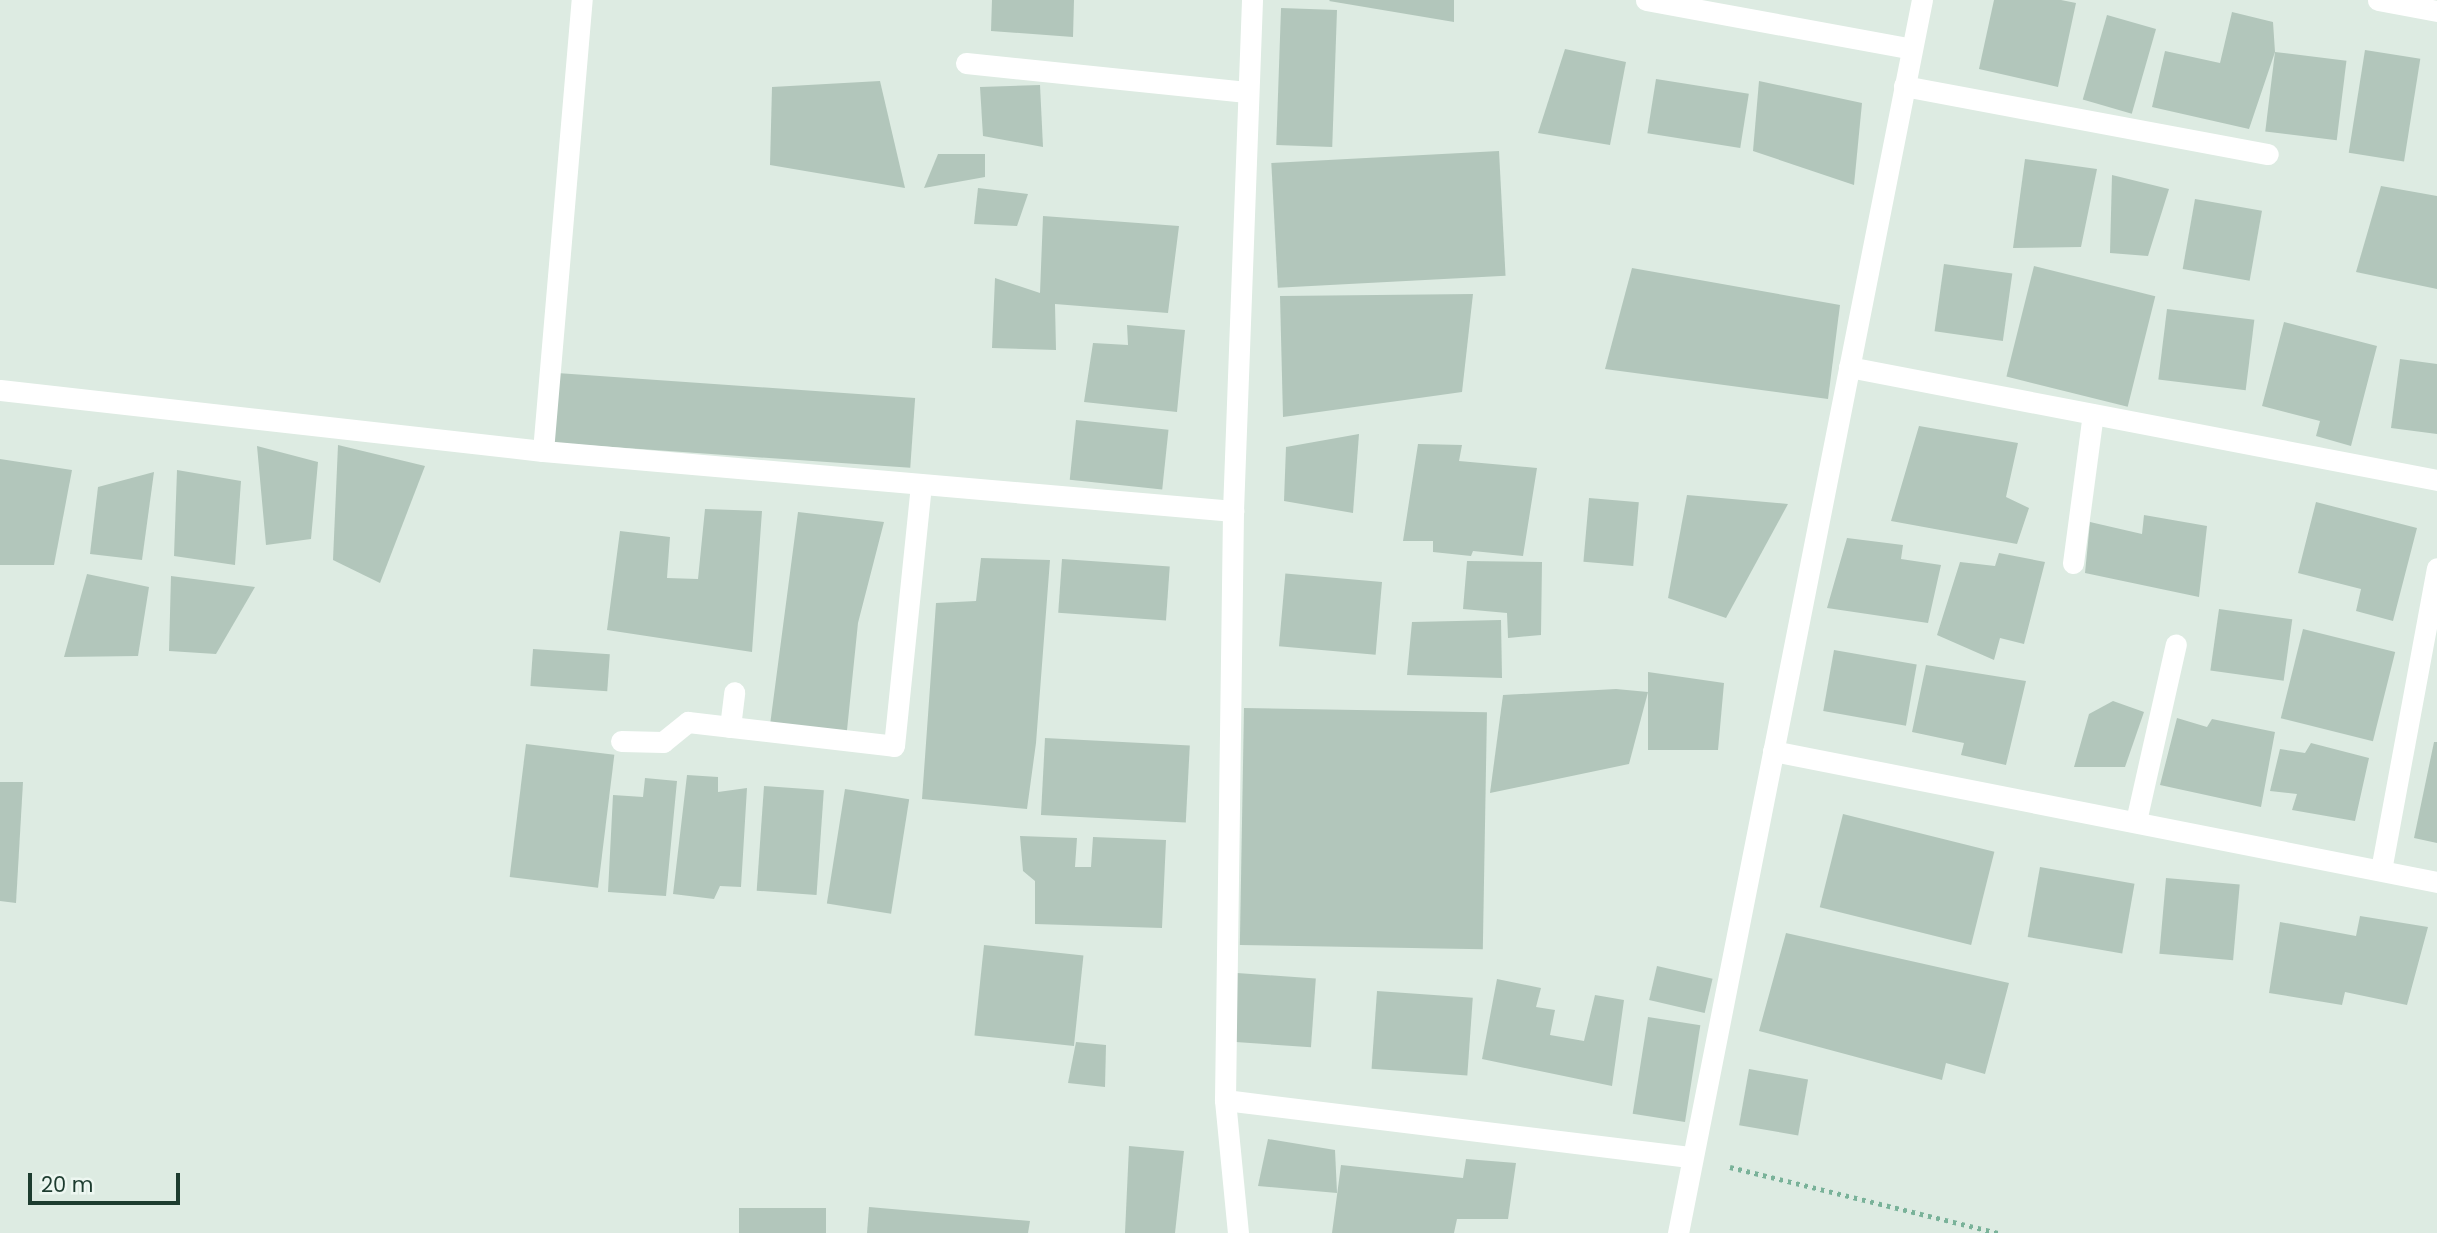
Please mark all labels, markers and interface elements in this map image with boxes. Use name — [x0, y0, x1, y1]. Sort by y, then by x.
scale bar — [32, 1160, 184, 1204]
text: 20 m — [41, 1170, 94, 1199]

